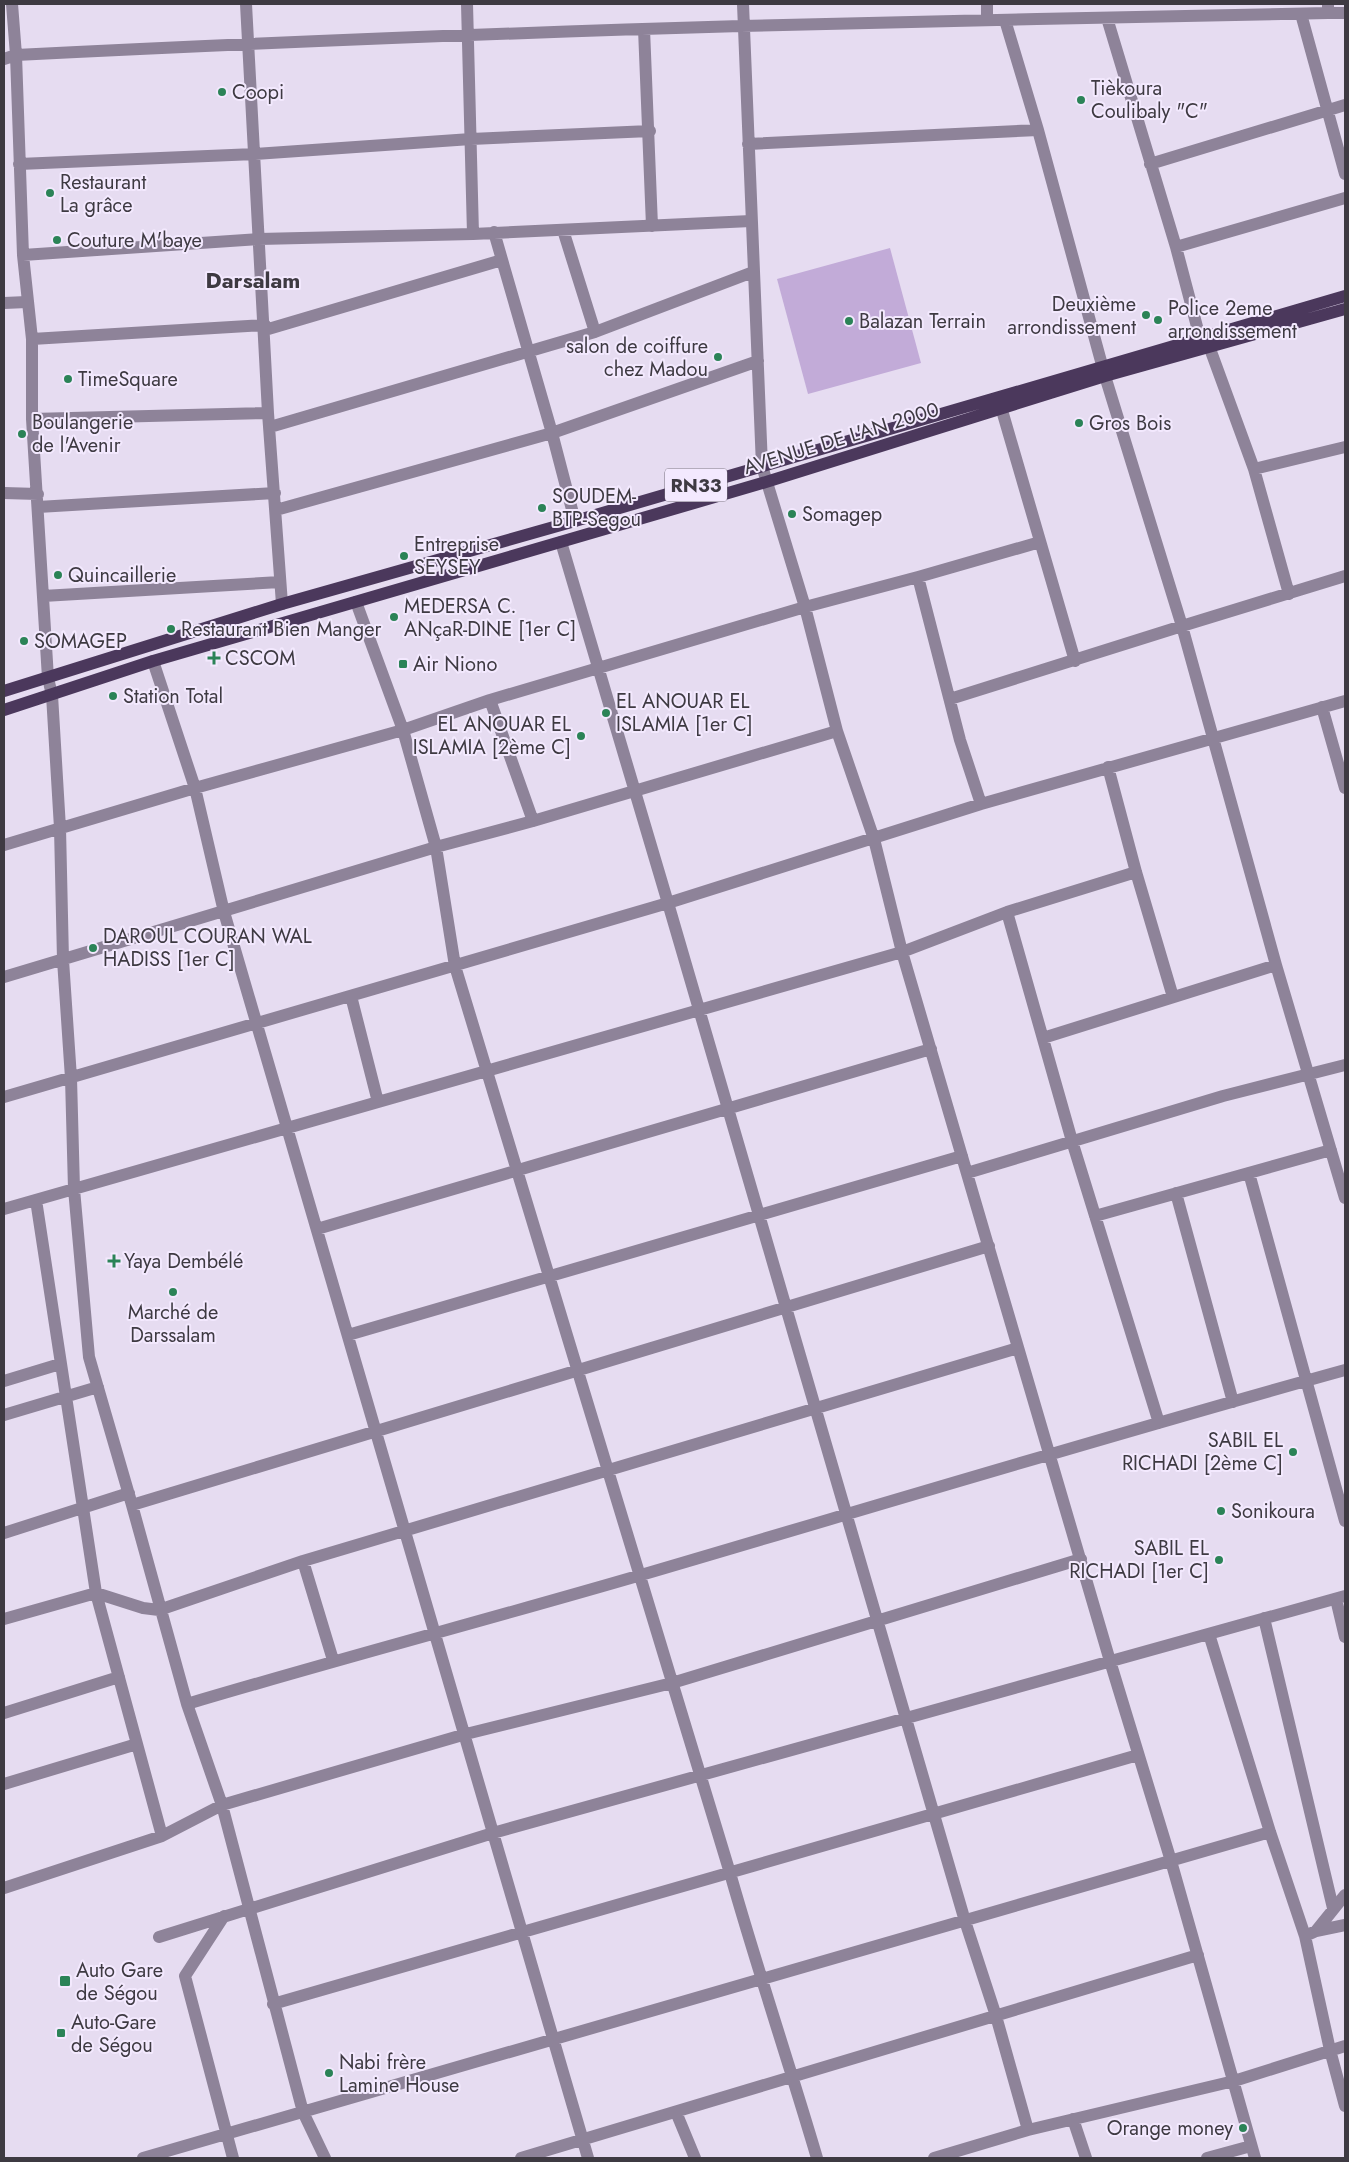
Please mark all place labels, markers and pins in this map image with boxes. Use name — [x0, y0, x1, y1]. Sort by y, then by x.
place label: Tièkoura Coulibaly "C" — [1091, 74, 1208, 126]
place label: Coopi — [232, 78, 284, 107]
marker: Coopi — [216, 86, 228, 98]
marker: Tièkoura Coulibaly "C" — [1075, 94, 1087, 106]
place label: Restaurant La grâce — [60, 168, 146, 220]
marker: Restaurant La grâce — [44, 187, 56, 199]
place label: Couture M'baye — [67, 226, 202, 255]
marker: Couture M'baye — [51, 234, 63, 246]
place label: Deuxième arrondissement — [1007, 290, 1136, 342]
place label: Police 2eme arrondissement — [1168, 294, 1297, 346]
place label: Balazan Terrain — [859, 307, 986, 336]
marker: Deuxième arrondissement — [1140, 309, 1152, 321]
marker: Police 2eme arrondissement — [1152, 314, 1164, 326]
marker: Balazan Terrain — [843, 315, 855, 327]
place label: salon de coiffure chez Madou — [566, 332, 708, 384]
marker: salon de coiffure chez Madou — [712, 351, 724, 363]
place label: TimeSquare — [78, 365, 178, 394]
marker: TimeSquare — [62, 373, 74, 385]
place label: Boulangerie de l'Avenir — [32, 408, 133, 460]
place label: Gros Bois — [1089, 409, 1171, 438]
marker: Gros Bois — [1073, 417, 1085, 429]
marker: Boulangerie de l'Avenir — [16, 428, 28, 440]
place label: SOUDEM- BTP-Segou — [552, 482, 641, 534]
place label: Somagep — [802, 500, 882, 529]
marker: SOUDEM- BTP-Segou — [536, 502, 548, 514]
marker: Somagep — [786, 508, 798, 520]
place label: Entreprise SEYSEY — [414, 530, 499, 582]
marker: Entreprise SEYSEY — [398, 550, 410, 562]
place label: Quincaillerie — [68, 561, 176, 590]
marker: Quincaillerie — [52, 569, 64, 581]
place label: MEDERSA C. ANçaR-DINE [1er C] — [404, 592, 576, 644]
marker: MEDERSA C. ANçaR-DINE [1er C] — [388, 611, 400, 623]
place label: Restaurant Bien Manger — [181, 615, 381, 644]
marker: Restaurant Bien Manger — [165, 623, 177, 635]
place label: SOMAGEP — [34, 627, 127, 656]
marker: SOMAGEP — [18, 635, 30, 647]
place label: CSCOM — [225, 644, 295, 673]
place label: Air Niono — [413, 650, 497, 679]
marker: CSCOM — [207, 651, 221, 665]
marker: Air Niono — [397, 658, 409, 670]
place label: Station Total — [123, 682, 223, 711]
place label: EL ANOUAR EL ISLAMIA [1er C] — [616, 687, 753, 739]
marker: Station Total — [107, 690, 119, 702]
marker: EL ANOUAR EL ISLAMIA [1er C] — [600, 707, 612, 719]
place label: EL ANOUAR EL ISLAMIA [2ème C] — [413, 710, 571, 762]
marker: EL ANOUAR EL ISLAMIA [2ème C] — [575, 730, 587, 742]
place label: DAROUL COURAN WAL HADISS [1er C] — [103, 922, 312, 974]
marker: DAROUL COURAN WAL HADISS [1er C] — [87, 942, 99, 954]
place label: Yaya Dembélé — [124, 1247, 243, 1276]
marker: Yaya Dembélé — [108, 1255, 120, 1267]
marker: Marché de Darssalam — [167, 1286, 179, 1298]
place label: Marché de Darssalam — [128, 1298, 218, 1350]
place label: SABIL EL RICHADI [2ème C] — [1122, 1426, 1283, 1478]
marker: SABIL EL RICHADI [2ème C] — [1287, 1446, 1299, 1458]
place label: Sonikoura — [1231, 1497, 1315, 1526]
marker: Sonikoura — [1215, 1505, 1227, 1517]
place label: SABIL EL RICHADI [1er C] — [1069, 1534, 1209, 1586]
marker: SABIL EL RICHADI [1er C] — [1213, 1554, 1225, 1566]
place label: Auto Gare de Ségou — [76, 1956, 163, 2008]
marker: Auto Gare de Ségou — [58, 1974, 72, 1988]
place label: Auto-Gare de Ségou — [71, 2008, 156, 2060]
marker: Auto-Gare de Ségou — [55, 2027, 67, 2039]
place label: Nabi frère Lamine House — [339, 2048, 459, 2100]
marker: Nabi frère Lamine House — [323, 2067, 335, 2079]
place label: Orange money — [1107, 2114, 1233, 2143]
marker: Orange money — [1237, 2122, 1249, 2134]

